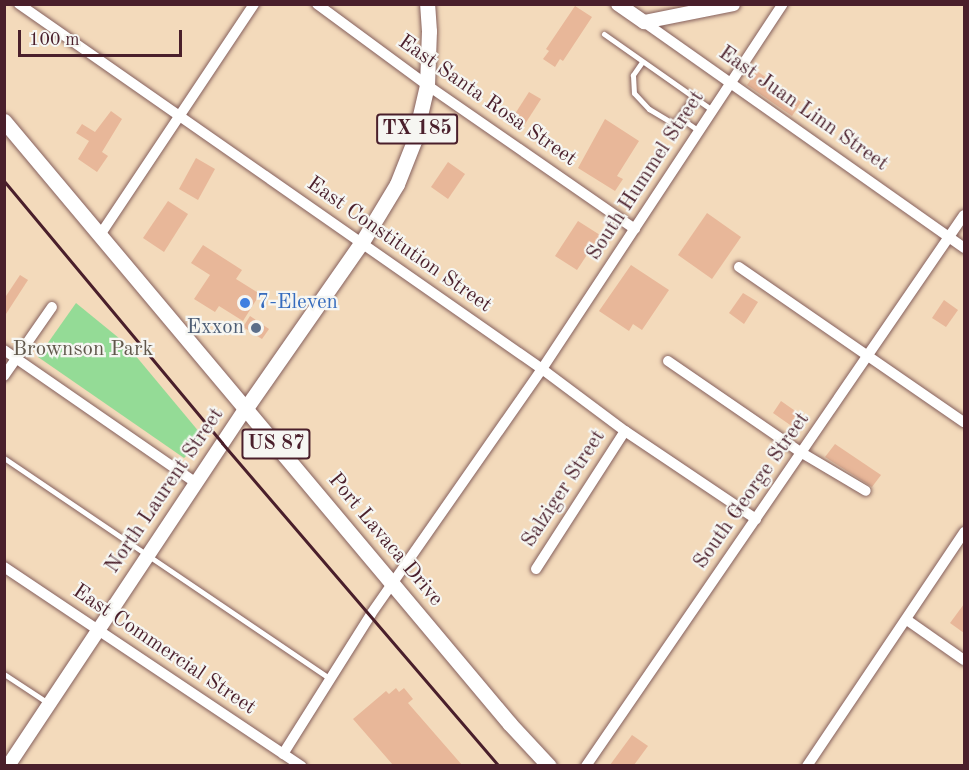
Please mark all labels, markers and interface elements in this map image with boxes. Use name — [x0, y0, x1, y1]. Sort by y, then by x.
scale bar — [21, 18, 184, 56]
street label: East Santa Rosa Street — [393, 30, 581, 172]
text: 100 m — [29, 31, 80, 49]
street label: East Juan Linn Street — [713, 41, 893, 177]
street label: South Hummel Street — [582, 86, 710, 266]
road number: TX 185 — [375, 112, 459, 146]
street label: East Constitution Street — [302, 172, 496, 318]
place label: 7-Eleven — [257, 290, 338, 316]
marker: 7-Eleven — [238, 296, 252, 310]
place label: Exxon — [186, 315, 244, 341]
marker: Exxon — [249, 321, 263, 335]
park label: Brownson Park — [13, 337, 153, 363]
street label: North Laurent Street — [100, 404, 230, 578]
street label: South George Street — [688, 408, 816, 574]
street label: Salziger Street — [517, 425, 611, 553]
road number: US 87 — [240, 427, 312, 461]
street label: Port Lavaca Drive — [322, 468, 448, 612]
street label: East Commercial Street — [68, 579, 260, 721]

